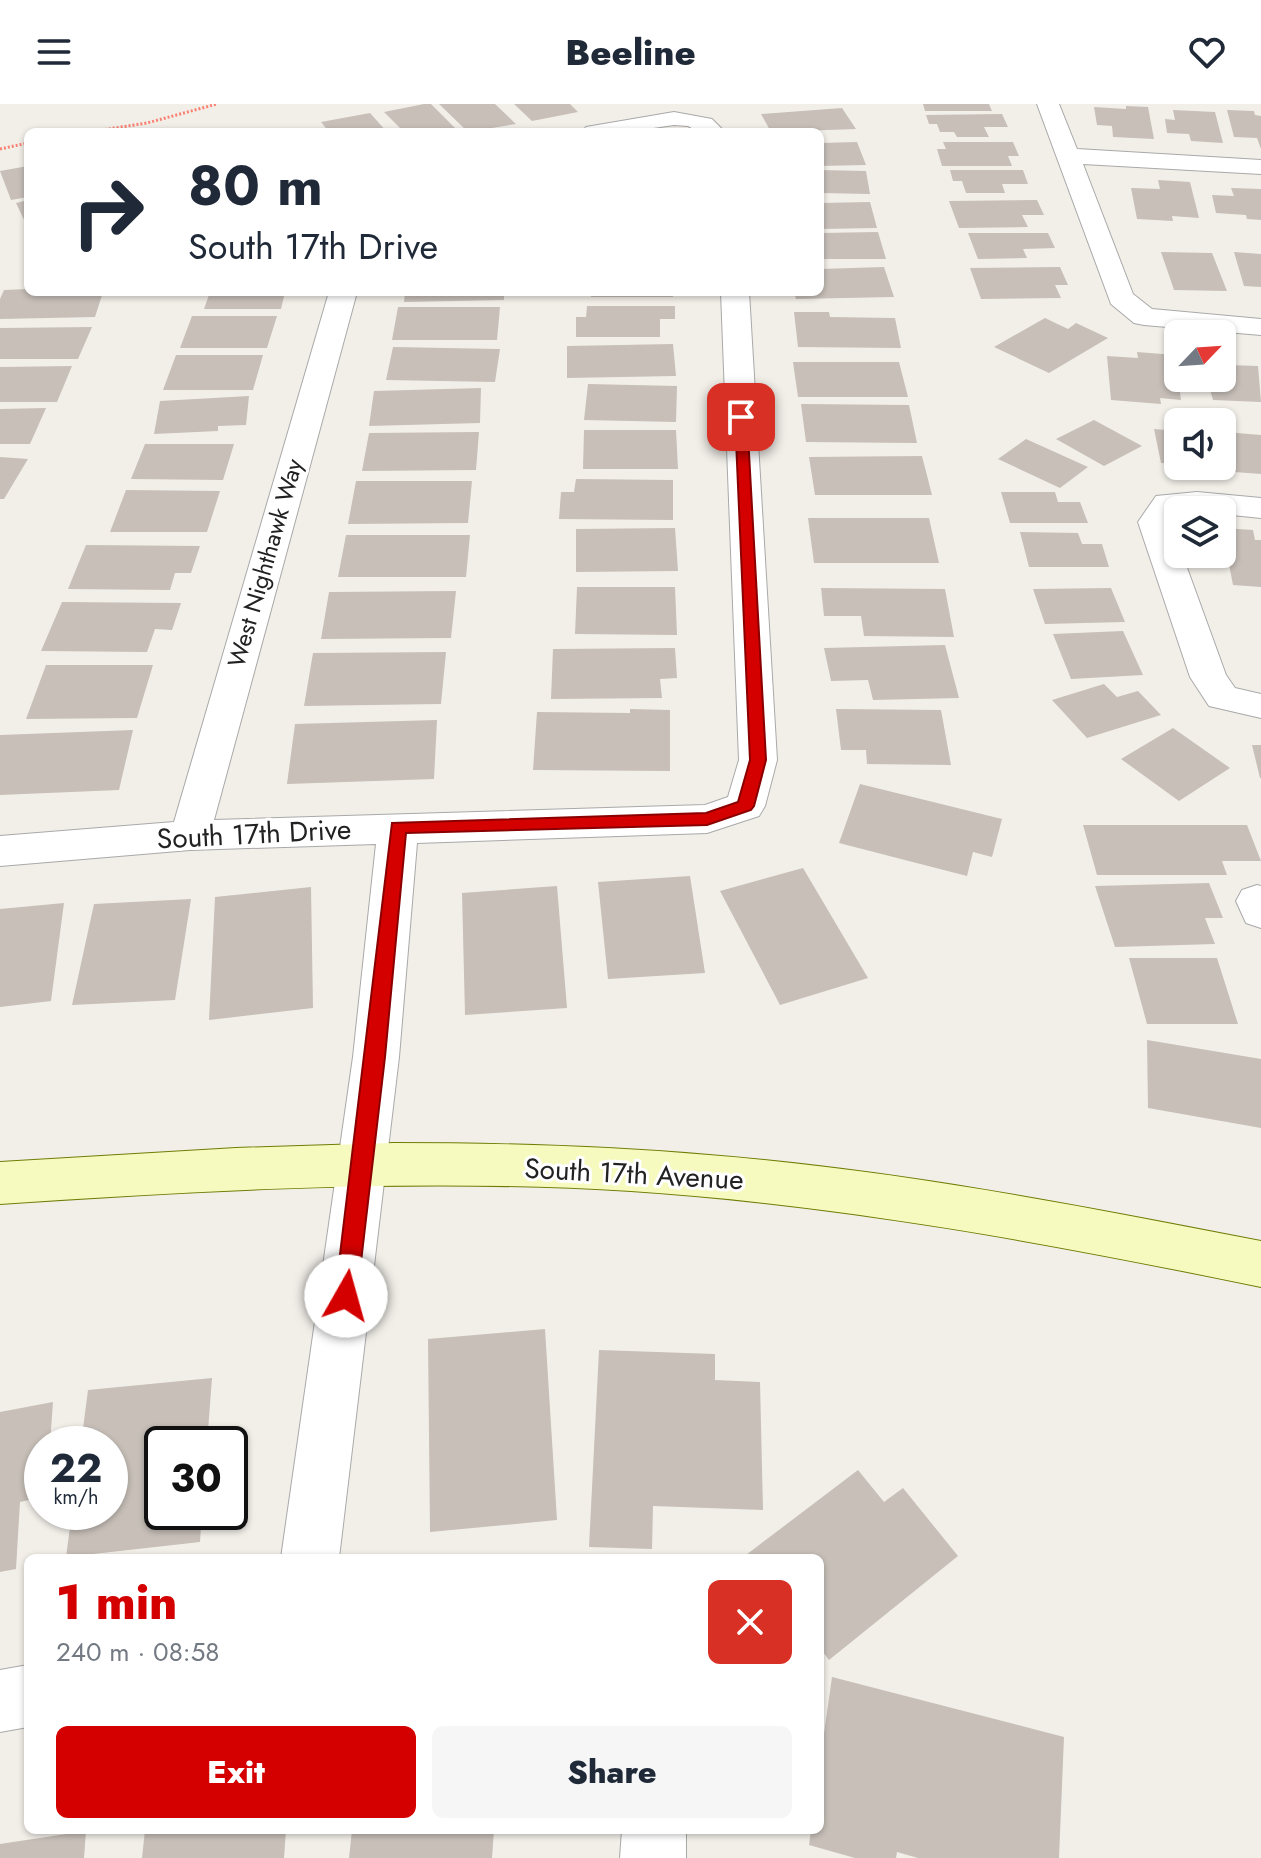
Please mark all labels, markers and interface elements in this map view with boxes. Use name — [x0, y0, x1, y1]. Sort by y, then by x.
text: Beeline — [565, 26, 696, 78]
icon: menu — [32, 30, 76, 74]
icon: heart — [1185, 30, 1229, 74]
text: 80 m — [188, 145, 323, 226]
icon: right — [56, 160, 160, 264]
text: South 17th Drive — [188, 220, 438, 272]
north arrow — [1164, 320, 1236, 392]
map controls — [1164, 320, 1236, 568]
pin — [707, 383, 775, 451]
icon: arrive — [719, 395, 763, 439]
button: sound — [1164, 408, 1236, 480]
street label: West Nighthawk Way — [219, 454, 312, 671]
button: layers — [1164, 496, 1236, 568]
street label: South 17th Drive — [156, 808, 352, 860]
street label: South 17th Avenue — [523, 1148, 745, 1200]
position arrow — [304, 1254, 388, 1338]
speed limit sign: 30 — [144, 1426, 248, 1530]
text: 22 — [50, 1439, 102, 1497]
text: km/h — [53, 1483, 99, 1512]
text: 1 min — [56, 1568, 177, 1637]
button: close — [708, 1580, 792, 1664]
text: 240 m · 08:58 — [56, 1633, 220, 1671]
button: Exit — [56, 1726, 416, 1818]
button: Share — [432, 1726, 792, 1818]

